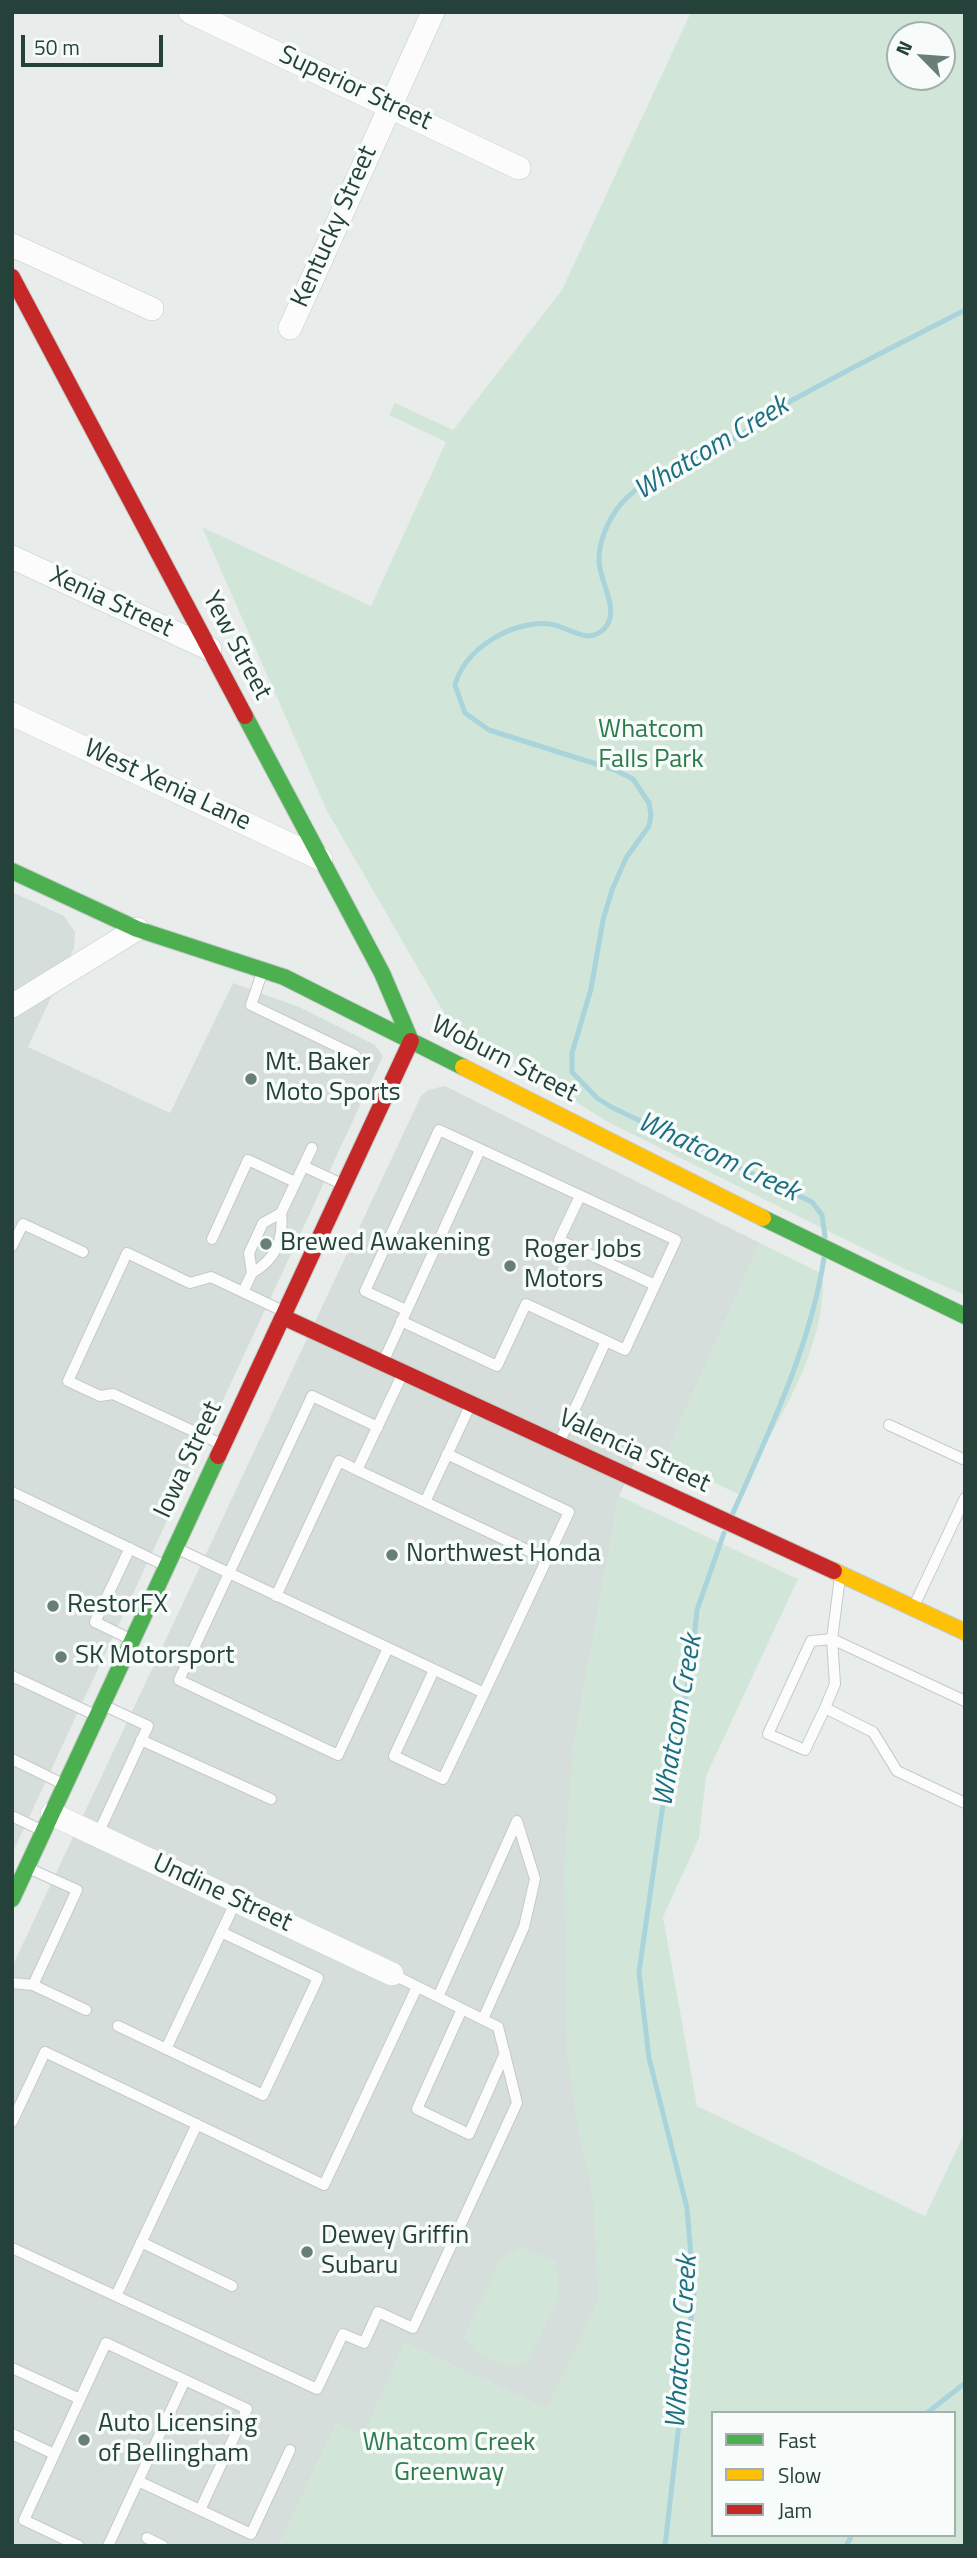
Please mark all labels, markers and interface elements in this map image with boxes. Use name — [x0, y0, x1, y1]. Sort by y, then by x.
scale bar — [24, 21, 166, 65]
north arrow — [886, 21, 956, 91]
text: 50 m — [34, 31, 80, 63]
text: N — [887, 36, 919, 60]
street label: Superior Street — [274, 40, 436, 138]
street label: Kentucky Street — [285, 141, 385, 313]
water label: Whatcom Creek — [629, 390, 795, 508]
street label: Xenia Street — [44, 561, 178, 645]
street label: Yew Street — [195, 587, 277, 705]
park label: Whatcom Falls Park — [598, 715, 704, 776]
street label: West Xenia Lane — [79, 734, 255, 838]
street label: Woburn Street — [426, 1010, 582, 1110]
place label: Mt. Baker Moto Sports — [265, 1048, 401, 1110]
marker: Mt. Baker Moto Sports — [243, 1071, 259, 1087]
water label: Whatcom Creek — [632, 1106, 804, 1210]
place label: Brewed Awakening — [280, 1228, 490, 1260]
place label: Roger Jobs Motors — [524, 1235, 642, 1296]
marker: Brewed Awakening — [258, 1236, 274, 1252]
marker: Roger Jobs Motors — [502, 1258, 518, 1274]
street label: Iowa Street — [148, 1397, 230, 1523]
street label: Valencia Street — [553, 1403, 715, 1501]
place label: Northwest Honda — [406, 1539, 601, 1571]
marker: Northwest Honda — [384, 1547, 400, 1563]
place label: RestorFX — [67, 1590, 168, 1622]
marker: RestorFX — [45, 1598, 61, 1614]
water label: Whatcom Creek — [647, 1632, 711, 1810]
place label: SK Motorsport — [75, 1641, 234, 1673]
marker: SK Motorsport — [53, 1649, 69, 1665]
street label: Undine Street — [147, 1848, 297, 1940]
place label: Dewey Griffin Subaru — [321, 2221, 469, 2282]
marker: Dewey Griffin Subaru — [299, 2244, 315, 2260]
water label: Whatcom Creek — [660, 2254, 706, 2430]
place label: Auto Licensing of Bellingham — [98, 2409, 257, 2470]
legend — [711, 2411, 956, 2537]
text: Fast — [778, 2424, 816, 2456]
park label: Whatcom Creek Greenway — [362, 2428, 536, 2490]
marker: Auto Licensing of Bellingham — [76, 2432, 92, 2448]
text: Slow — [778, 2459, 821, 2491]
text: Jam — [778, 2494, 812, 2526]

